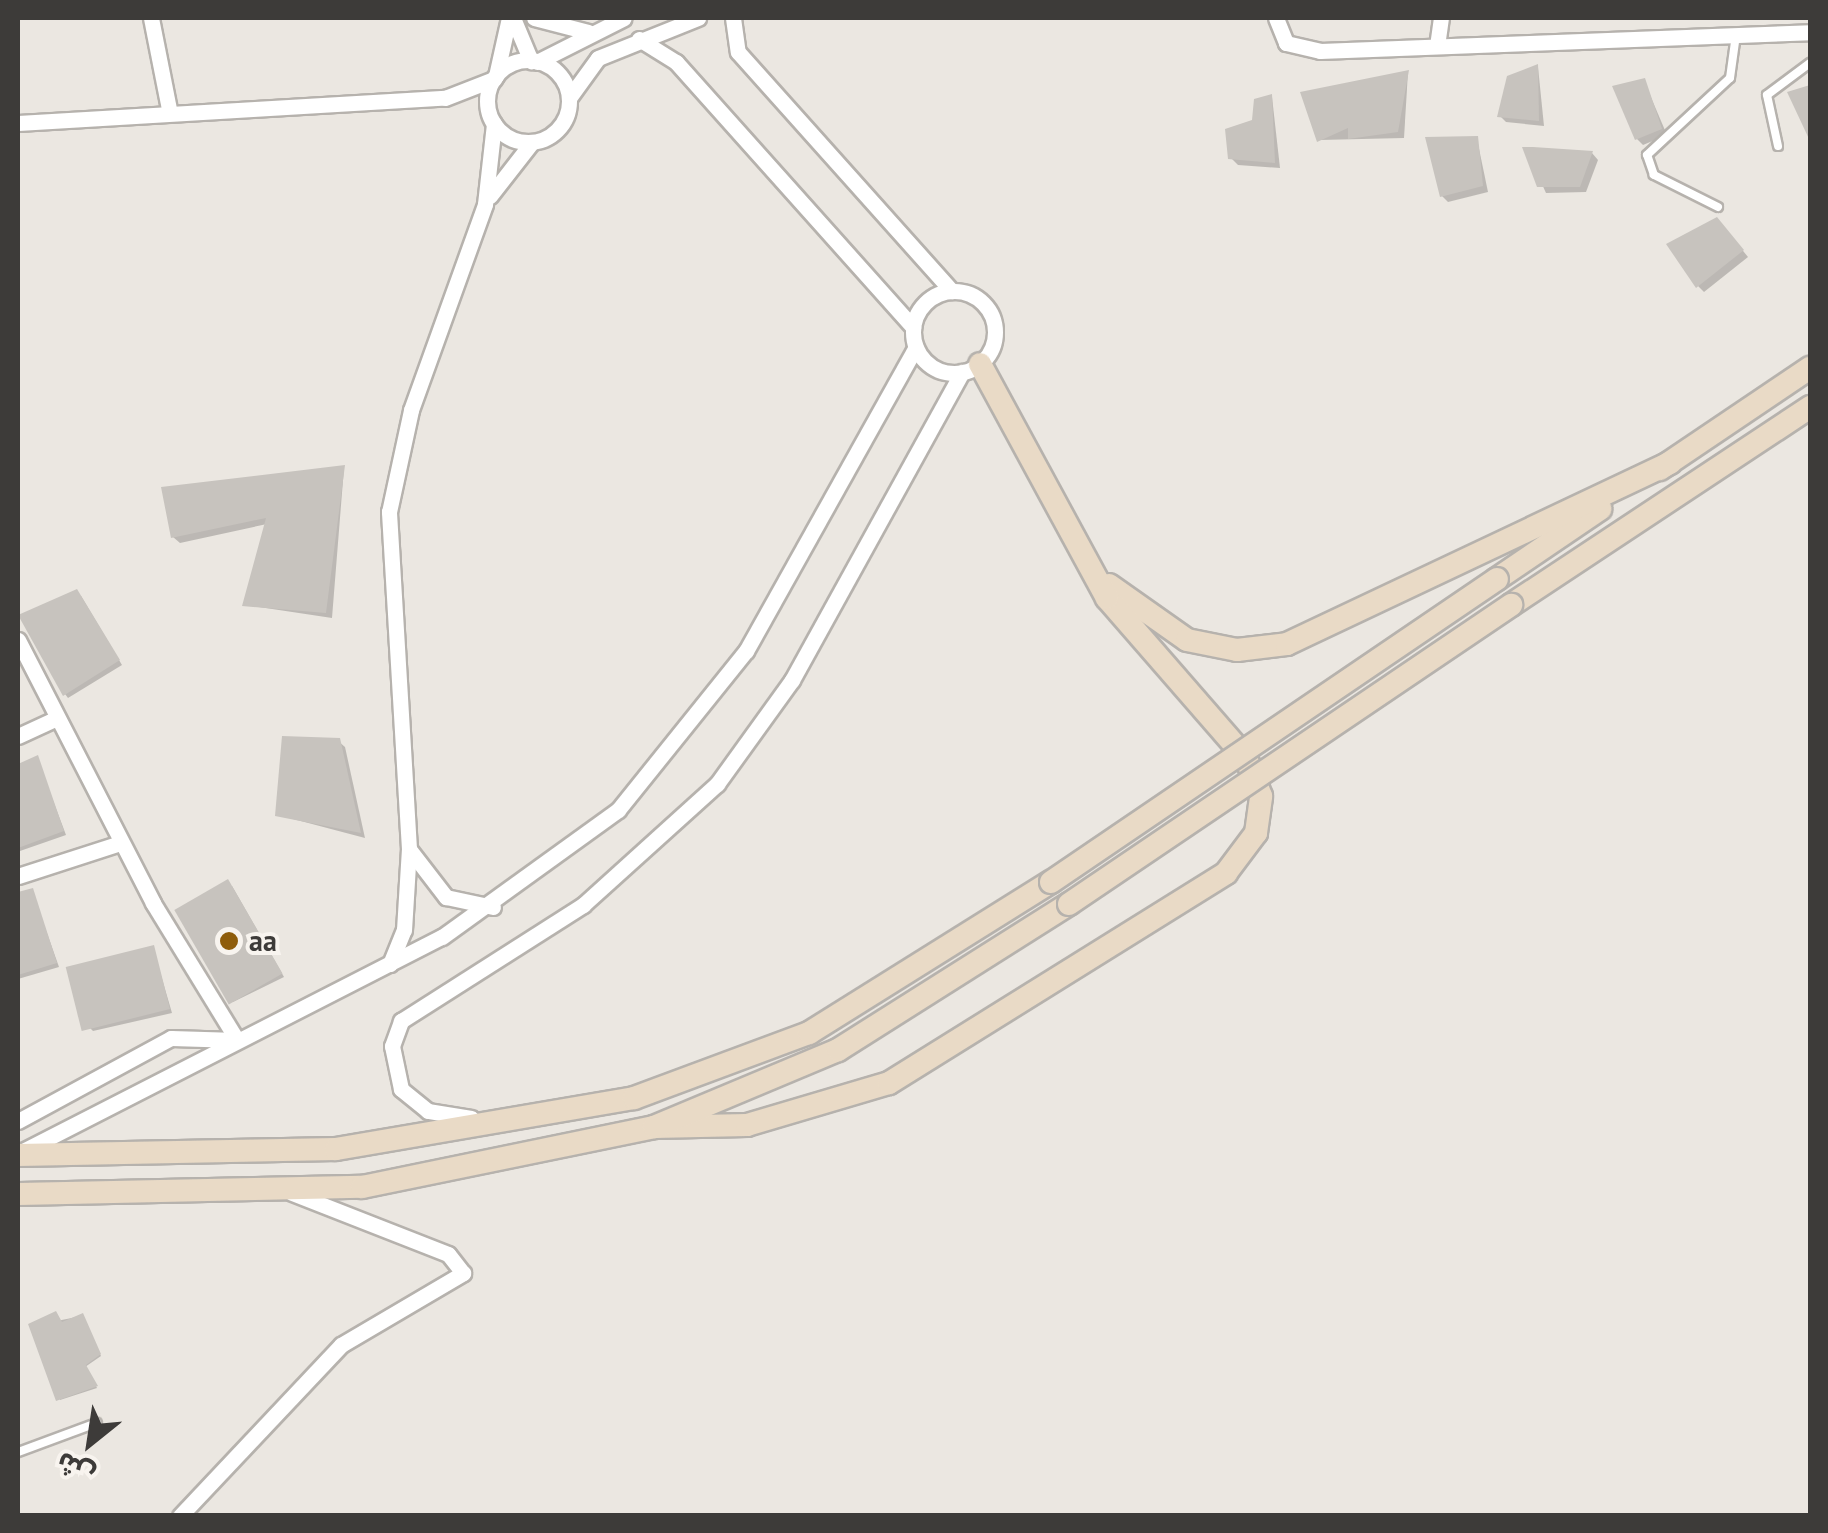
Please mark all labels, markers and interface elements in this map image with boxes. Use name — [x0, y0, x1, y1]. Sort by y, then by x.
place label: aa — [249, 924, 277, 958]
marker: aa — [218, 930, 240, 952]
north arrow — [40, 1393, 140, 1493]
text: ش — [49, 1444, 101, 1495]

